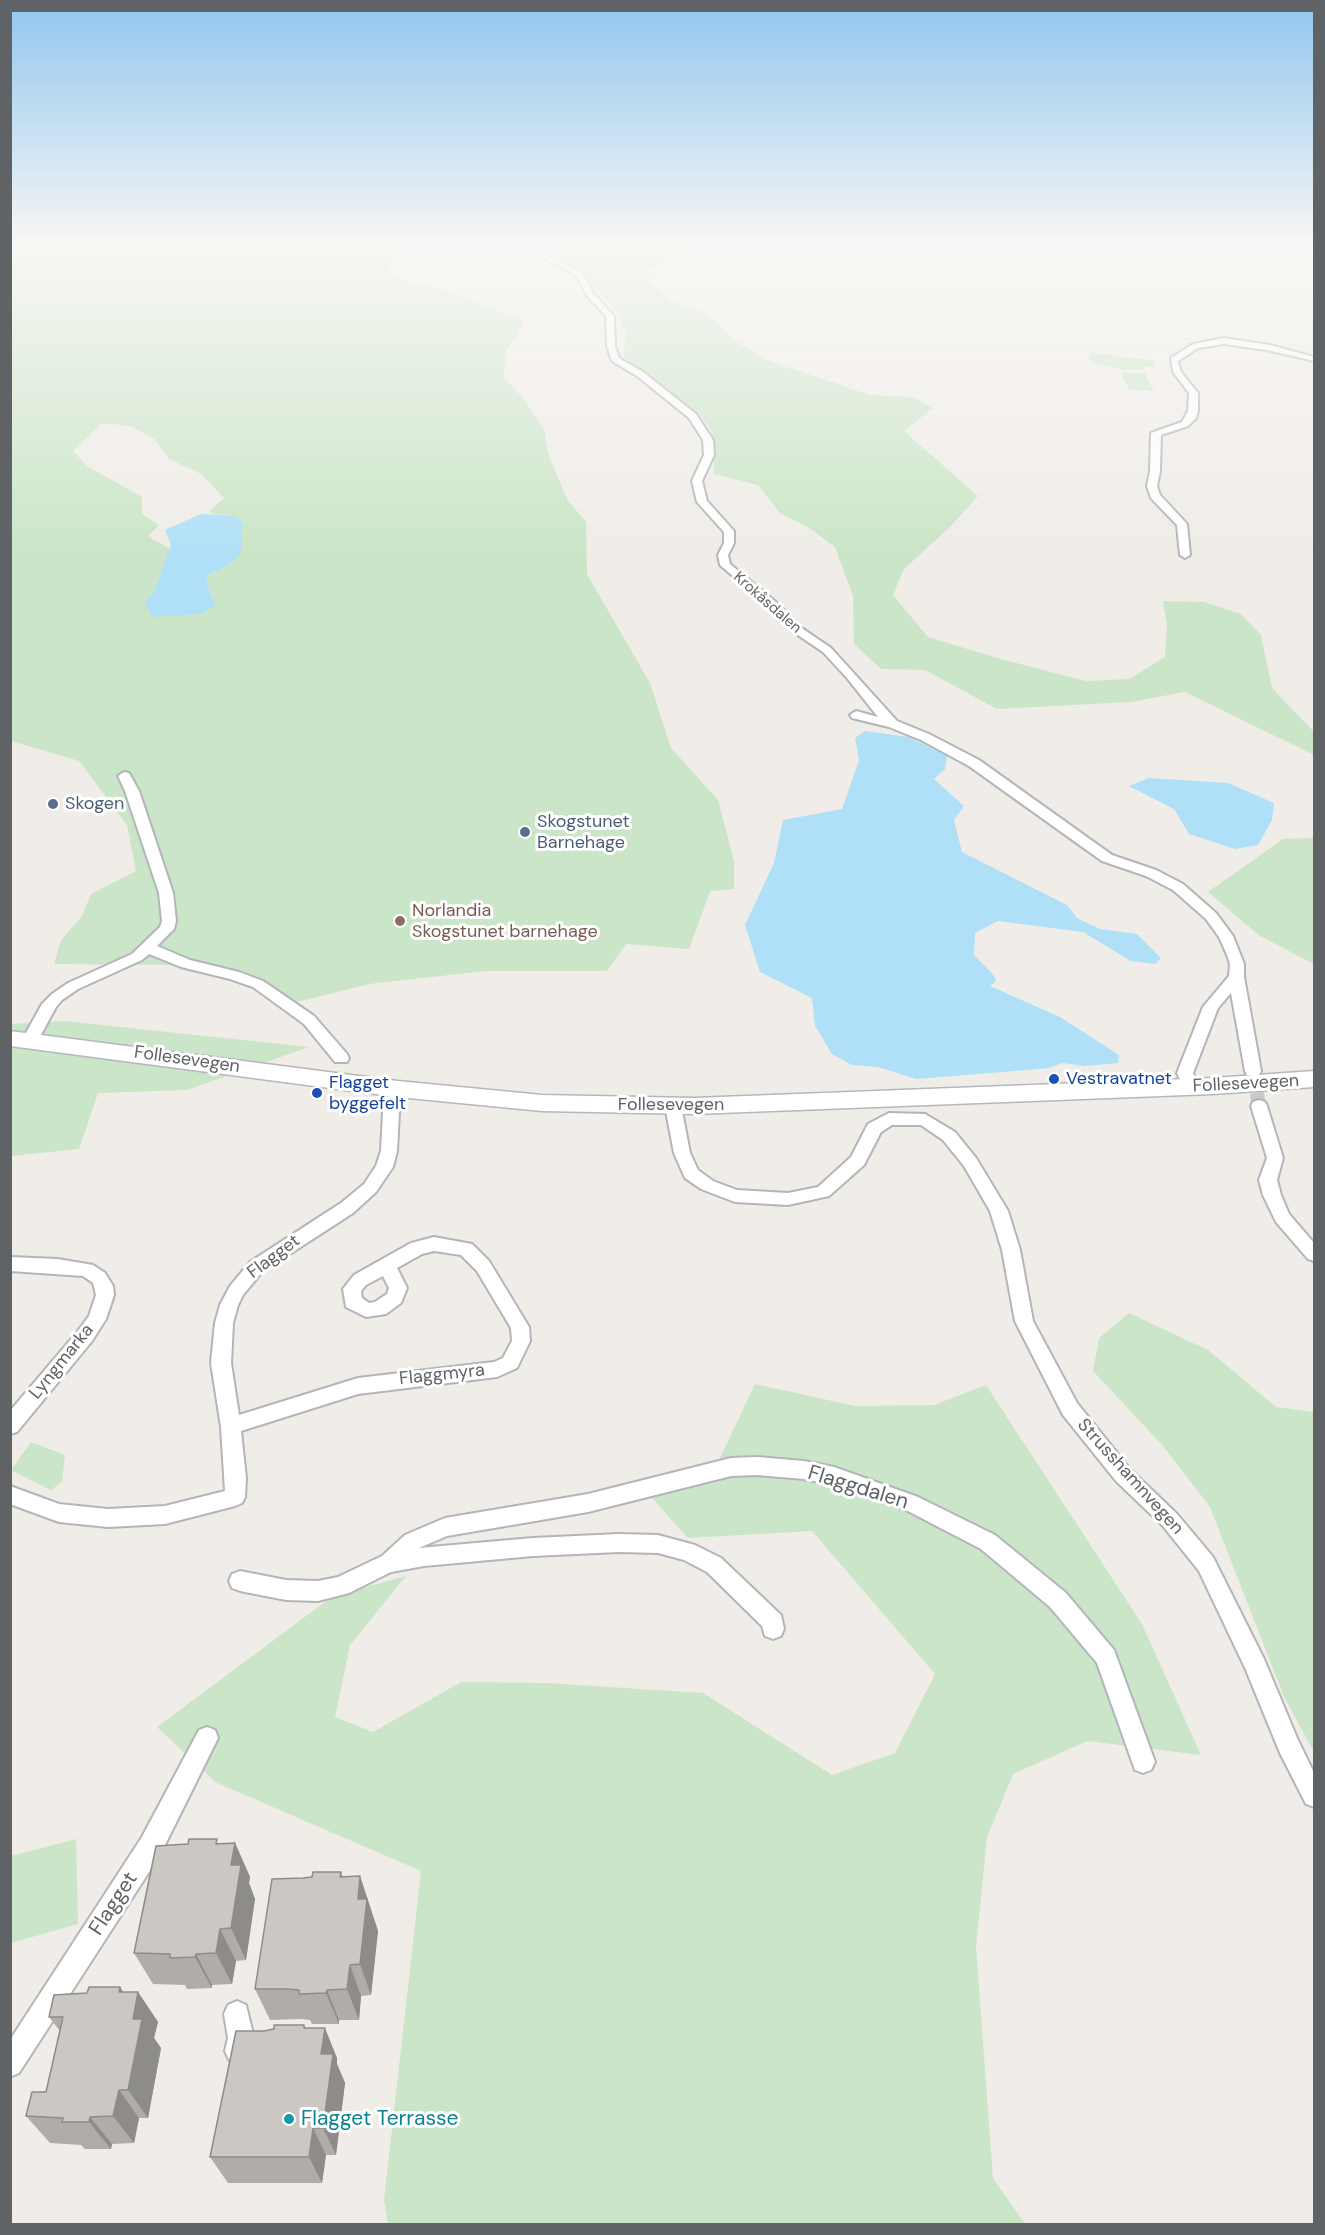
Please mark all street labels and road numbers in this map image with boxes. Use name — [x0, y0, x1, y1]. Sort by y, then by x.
street label: Krokåsdalen — [729, 569, 805, 637]
street label: Follesevegen — [133, 1042, 241, 1078]
street label: Follesevegen — [1192, 1070, 1300, 1098]
street label: Follesevegen — [618, 1094, 724, 1116]
street label: Flagget — [243, 1230, 305, 1284]
street label: Lyngmarka — [25, 1320, 99, 1404]
street label: Flaggmyra — [398, 1360, 486, 1390]
street label: Strusshamnvegen — [1072, 1415, 1188, 1539]
street label: Flaggdalen — [805, 1461, 911, 1515]
street label: Flagget — [84, 1868, 144, 1940]

